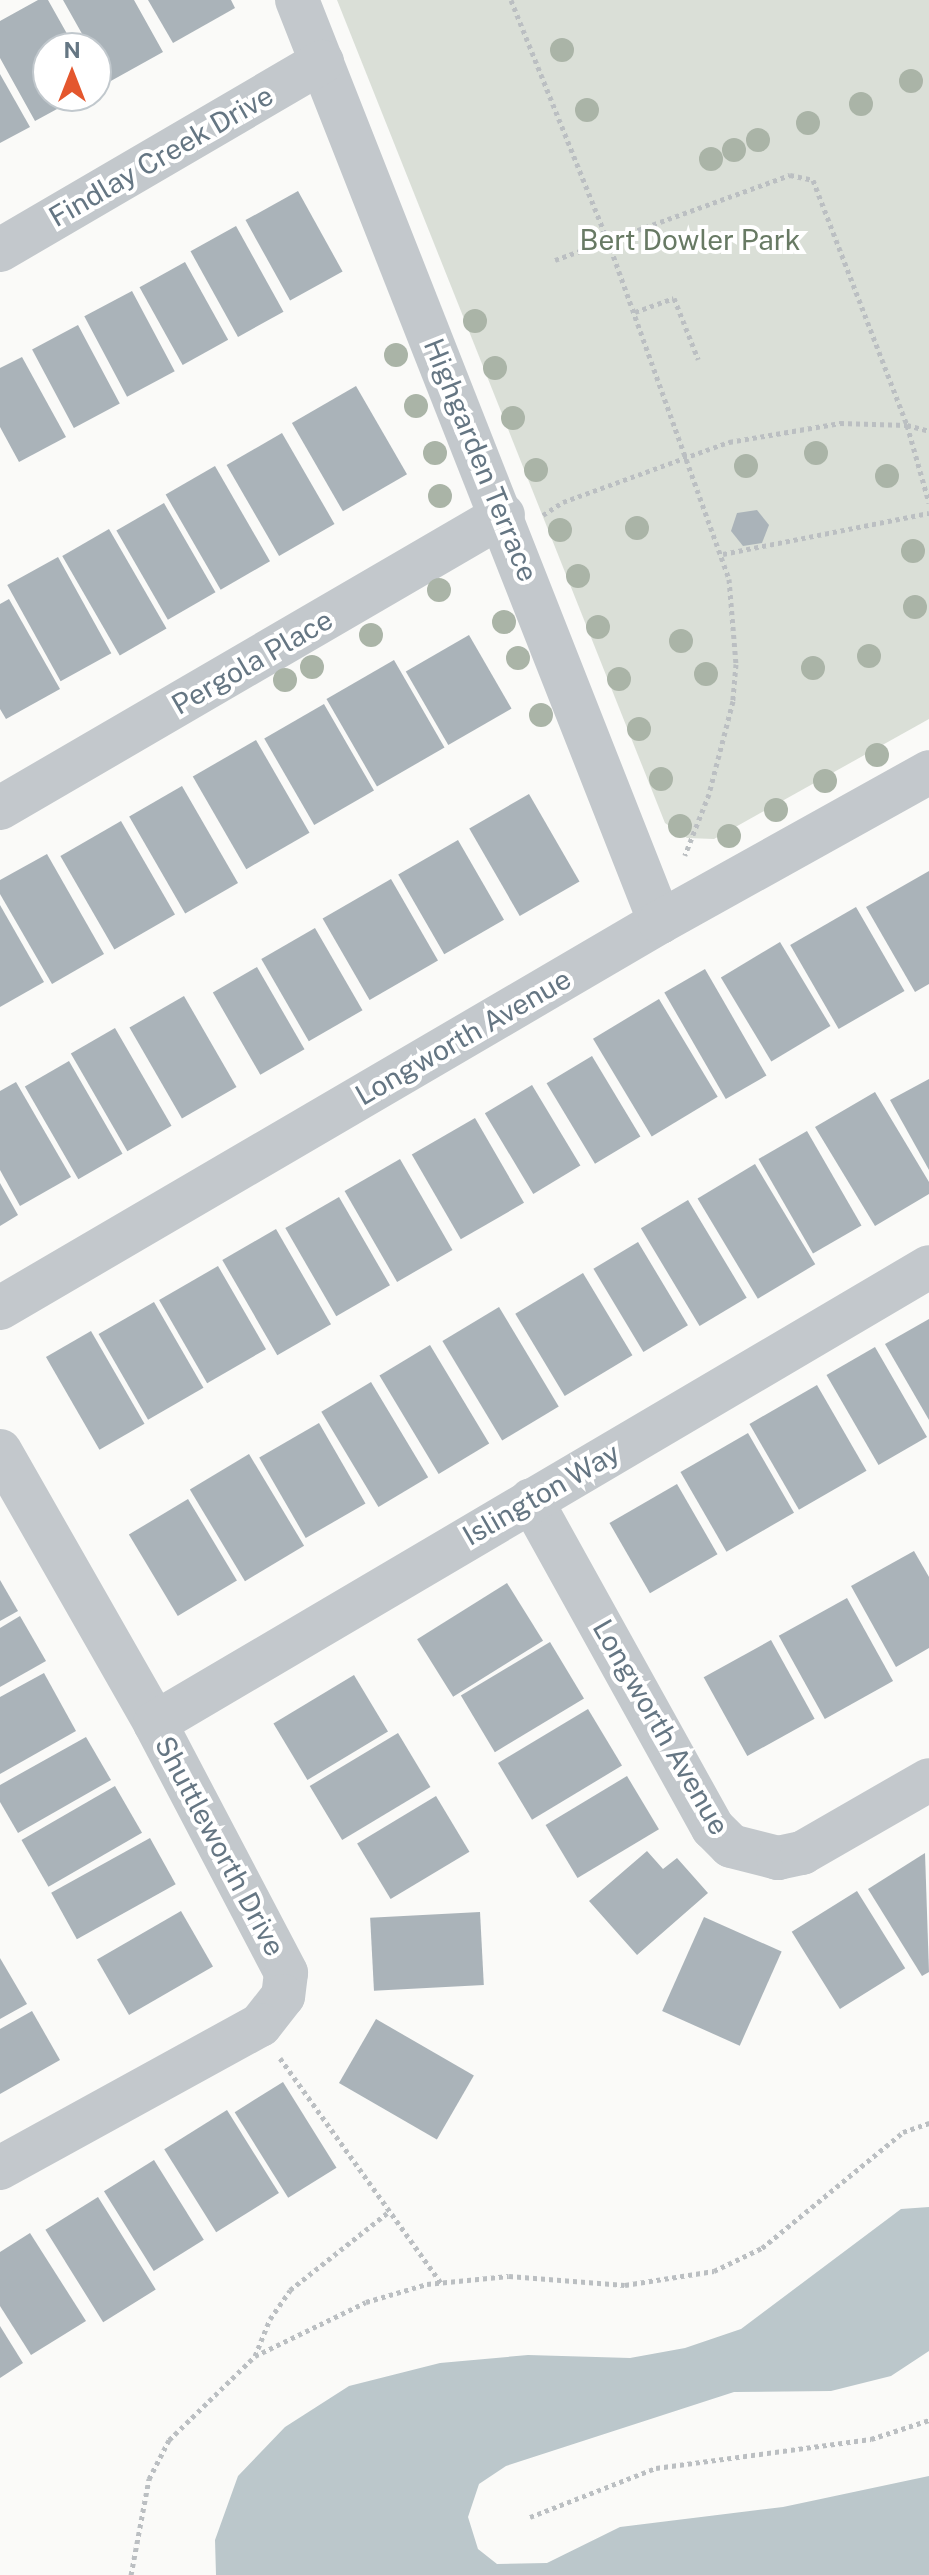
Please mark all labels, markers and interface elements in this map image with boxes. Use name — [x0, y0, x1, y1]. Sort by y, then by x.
north arrow — [32, 32, 112, 112]
text: N — [63, 37, 81, 63]
street label: Findlay Creek Drive — [43, 78, 279, 234]
park label: Bert Dowler Park — [580, 223, 800, 257]
street label: Highgarden Terrace — [417, 334, 545, 586]
street label: Pergola Place — [166, 602, 338, 722]
street label: Longworth Avenue — [349, 962, 577, 1112]
street label: Islington Way — [456, 1435, 626, 1553]
street label: Longworth Avenue — [586, 1613, 736, 1841]
street label: Shuttleworth Drive — [148, 1730, 292, 1962]

